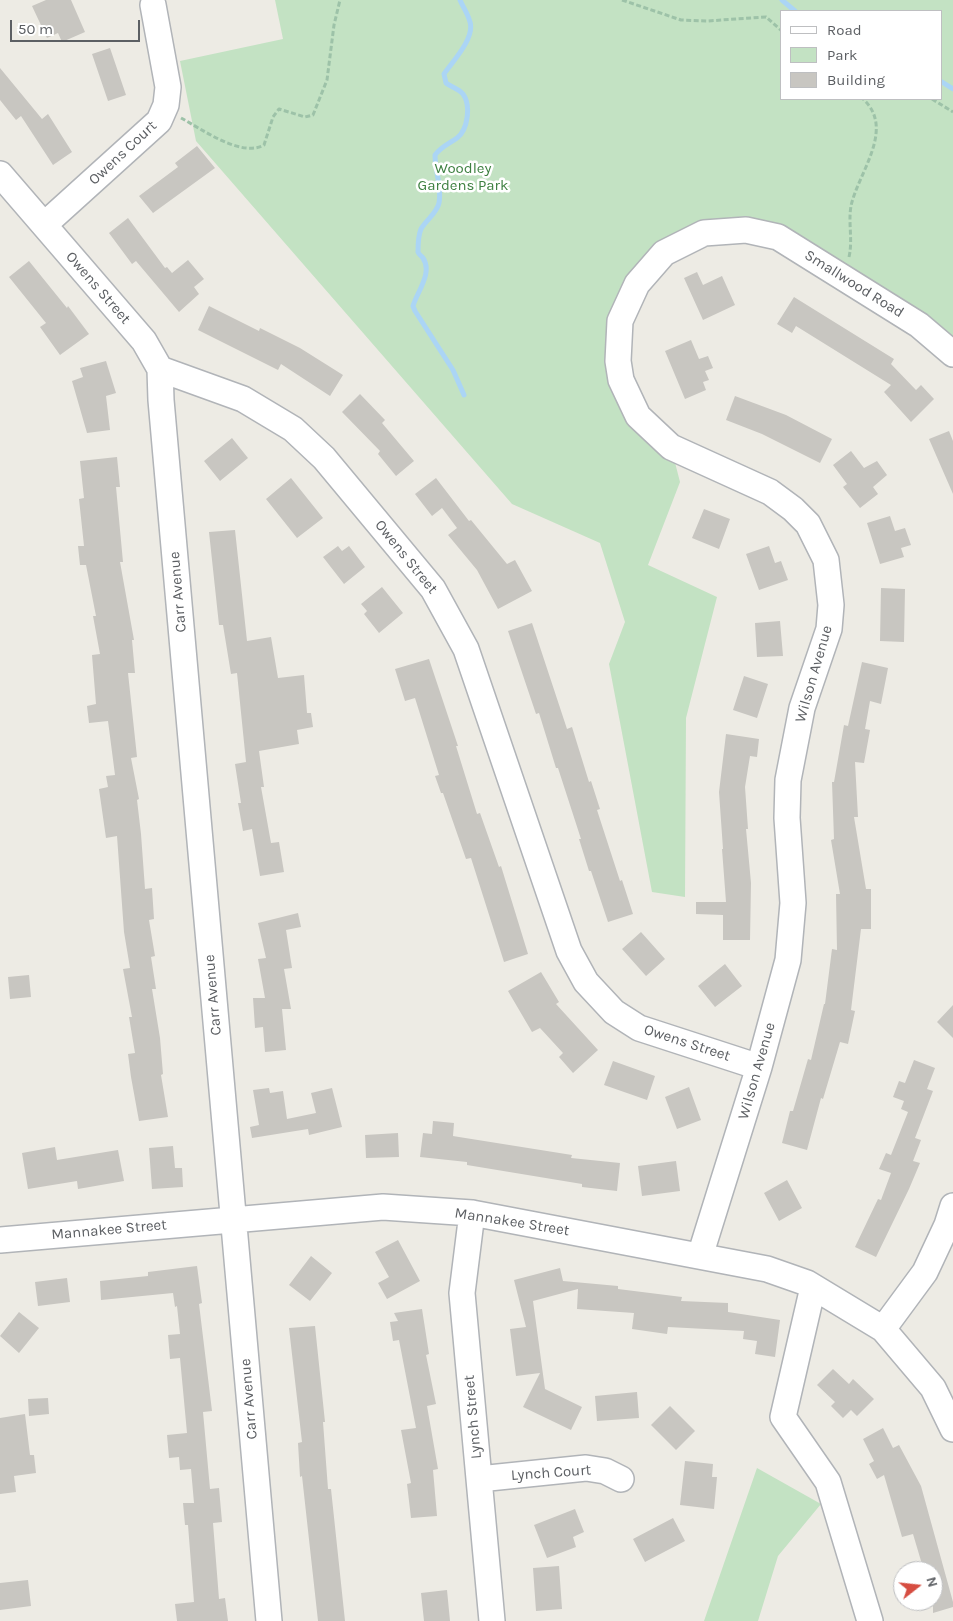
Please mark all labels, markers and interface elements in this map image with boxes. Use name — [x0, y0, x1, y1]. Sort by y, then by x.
scale bar — [12, 10, 142, 42]
legend — [780, 10, 943, 100]
text: 50 m — [18, 20, 53, 38]
text: Road — [827, 21, 862, 39]
text: Park — [827, 46, 857, 64]
text: Building — [827, 71, 885, 89]
street label: Owens Court — [85, 117, 161, 189]
park label: Woodley Gardens Park — [418, 160, 508, 195]
street label: Smallwood Road — [801, 246, 907, 322]
street label: Owens Street — [62, 248, 134, 328]
street label: Owens Street — [371, 516, 441, 598]
street label: Carr Avenue — [165, 551, 191, 633]
street label: Wilson Avenue — [792, 623, 836, 725]
street label: Carr Avenue — [200, 954, 226, 1036]
street label: Wilson Avenue — [735, 1020, 779, 1122]
street label: Owens Street — [641, 1021, 733, 1065]
street label: Mannakee Street — [453, 1204, 571, 1240]
street label: Mannakee Street — [50, 1216, 168, 1244]
street label: Carr Avenue — [236, 1358, 262, 1440]
street label: Lynch Street — [460, 1374, 486, 1460]
street label: Lynch Court — [510, 1461, 592, 1485]
north arrow — [893, 1561, 943, 1611]
text: N — [922, 1575, 941, 1589]

